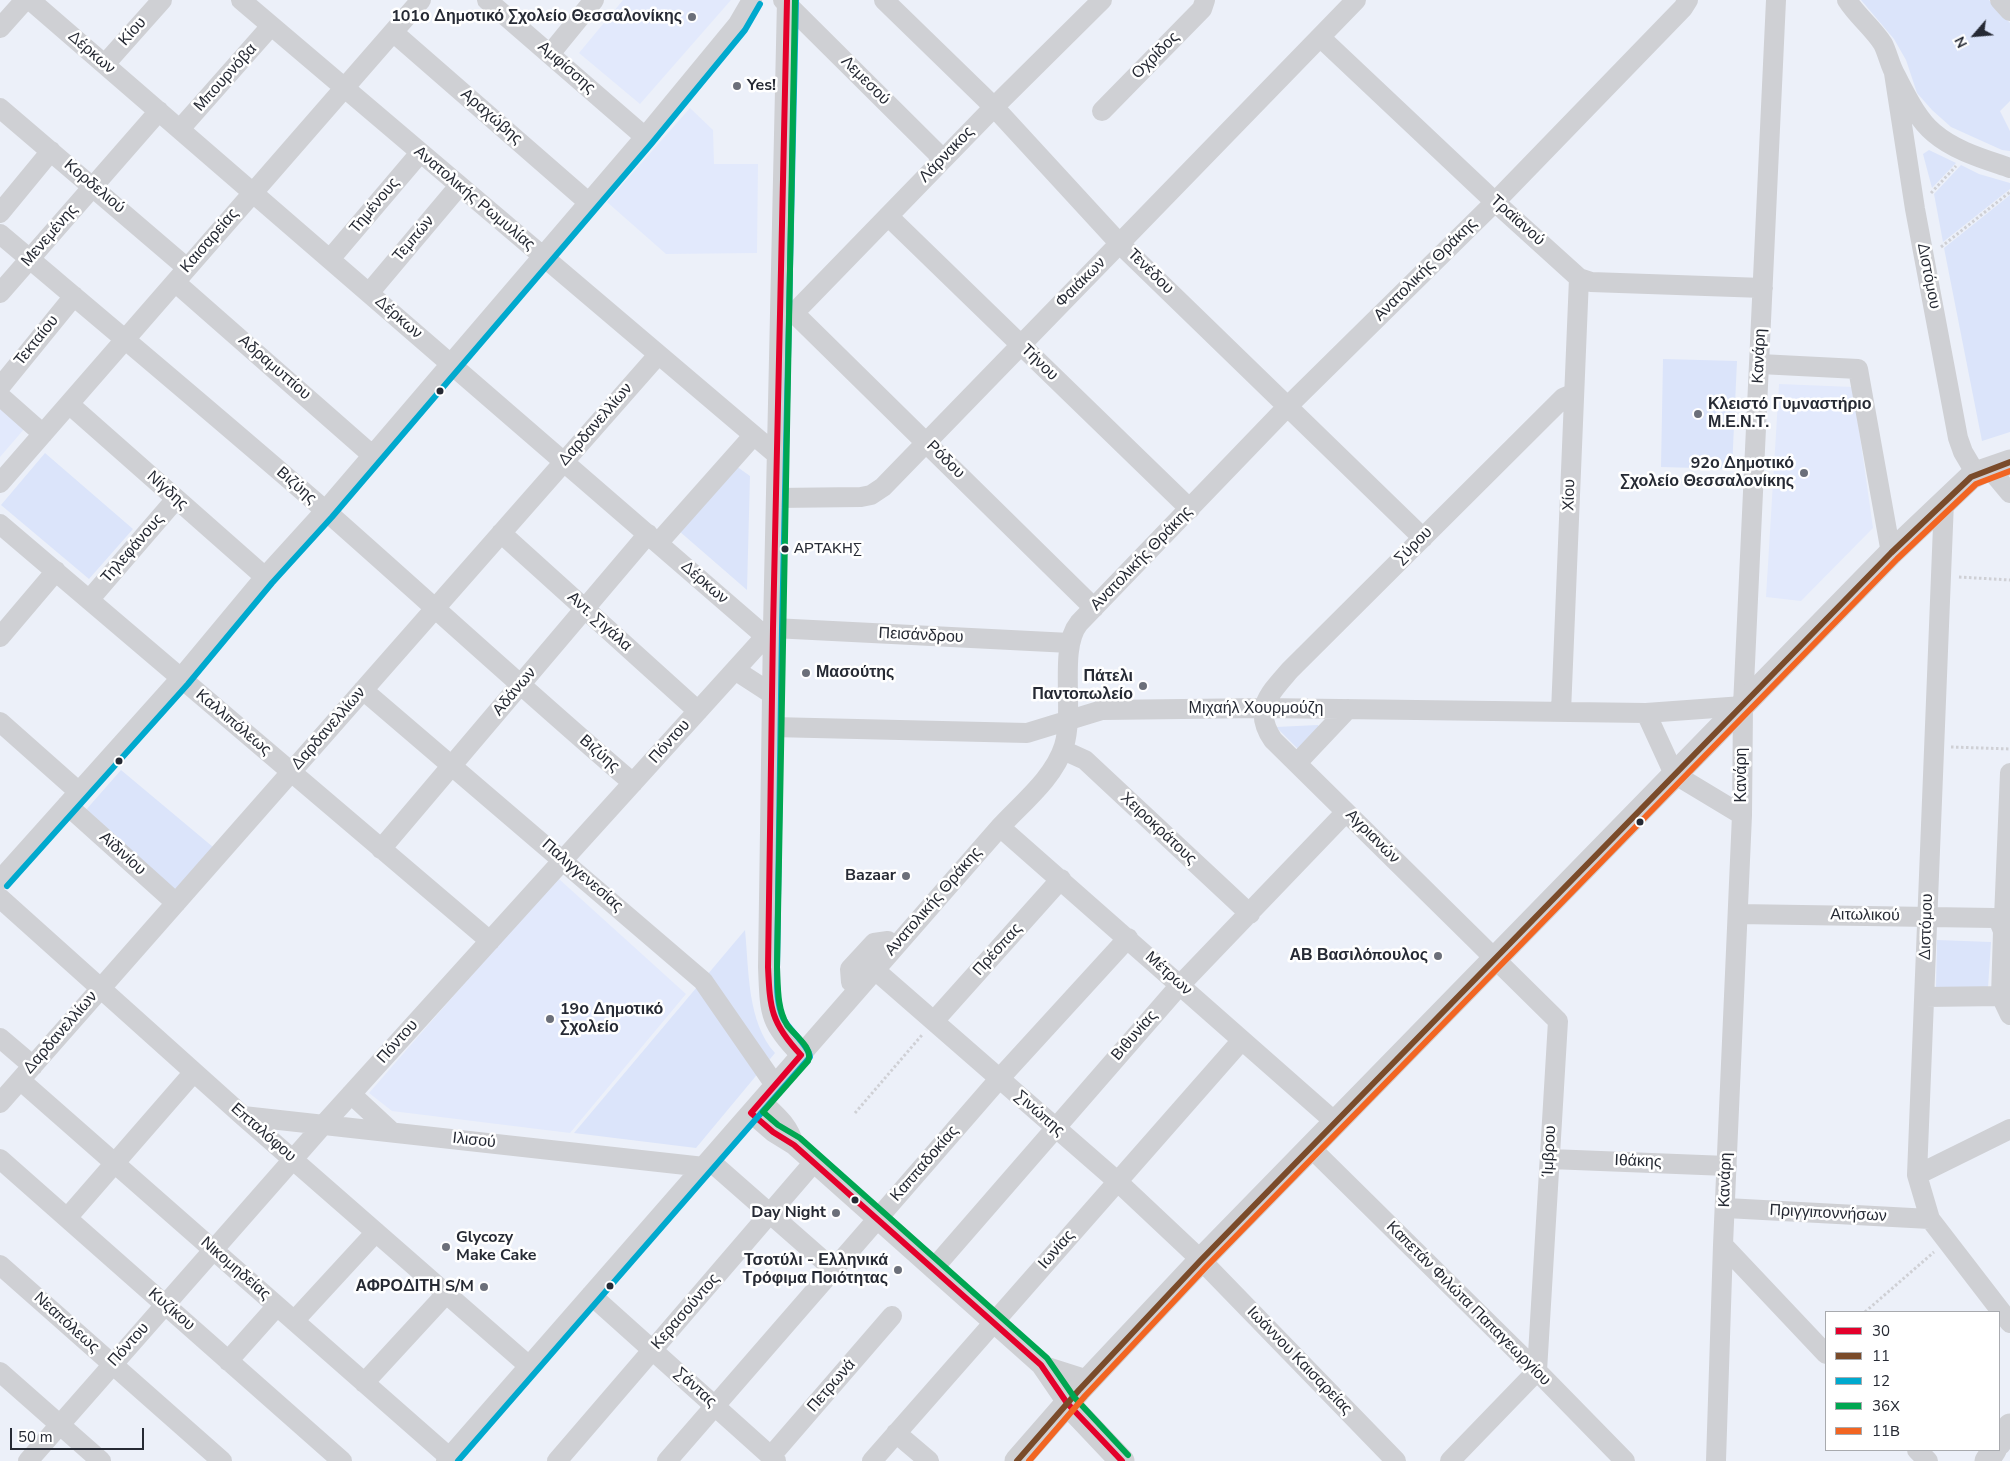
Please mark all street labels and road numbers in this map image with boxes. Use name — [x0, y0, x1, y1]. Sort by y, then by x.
street label: Κίου — [115, 14, 151, 50]
street label: Δέρκων — [63, 27, 119, 79]
street label: Οχρίδος — [1128, 28, 1184, 84]
street label: Αμφίσσης — [533, 38, 599, 98]
street label: Μπουρνόβα — [190, 40, 262, 116]
street label: Λεμεσού — [836, 52, 894, 110]
street label: Αραχώβης — [456, 85, 526, 149]
street label: Λάρνακος — [916, 123, 978, 187]
street label: Ανατολικής Ρωμυλίας — [410, 143, 538, 255]
street label: Κορδελιού — [60, 156, 128, 218]
street label: Τημένους — [346, 174, 404, 238]
street label: Τραϊανού — [1486, 192, 1548, 250]
street label: Μενεμένης — [18, 201, 82, 271]
street label: Καισαρείας — [177, 205, 243, 277]
street label: Τεμπών — [389, 212, 439, 266]
street label: Ανατολικής Θράκης — [1370, 214, 1482, 326]
street label: Διστόμου — [1912, 241, 1944, 311]
street label: Τενέδου — [1123, 245, 1177, 299]
street label: Φαιάκων — [1052, 254, 1110, 312]
street label: Δέρκων — [370, 292, 426, 344]
street label: Τεκταίου — [11, 312, 63, 370]
street label: Κανάρη — [1749, 328, 1771, 384]
street label: Αδραμυττίου — [234, 331, 314, 405]
street label: Τήνου — [1016, 341, 1062, 385]
street label: Δαρδανελλίων — [555, 380, 637, 470]
street label: Ρόδου — [922, 437, 968, 483]
street label: Βιζύης — [272, 463, 320, 509]
street label: Νίγδης — [143, 468, 191, 514]
street label: Χίου — [1560, 479, 1580, 511]
street label: Ανατολικής Θράκης — [1087, 503, 1197, 615]
street label: Τηλεφάνους — [98, 510, 168, 588]
street label: Σύρου — [1391, 523, 1437, 569]
street label: Δέρκων — [676, 557, 732, 609]
street label: Αντ. Σιγάλα — [563, 588, 635, 656]
street label: Πεισάνδρου — [878, 624, 964, 648]
street label: Αδάνων — [489, 664, 541, 720]
street label: Δαρδανελλίων — [288, 684, 370, 774]
street label: Καλλιπόλεως — [191, 686, 275, 760]
street label: Μιχαήλ Χουρμούζη — [1189, 699, 1323, 719]
street label: Πόντου — [645, 716, 695, 768]
street label: Βιζύης — [575, 731, 623, 777]
street label: Κανάρη — [1732, 748, 1752, 802]
street label: Χειροκράτους — [1116, 789, 1200, 869]
street label: Αγριανών — [1341, 806, 1403, 868]
street label: Αϊδινίου — [95, 828, 149, 880]
street label: Παλιγγενεσίας — [538, 836, 626, 916]
street label: Ανατολικής Θράκης — [881, 844, 987, 960]
street label: Διστόμου — [1916, 893, 1938, 961]
street label: Αιτωλικού — [1830, 906, 1900, 926]
street label: Πρέσπας — [969, 920, 1027, 980]
street label: Μέτρων — [1141, 948, 1195, 1000]
street label: Δαρδανελλίων — [20, 988, 102, 1078]
street label: Βιθυνίας — [1108, 1007, 1162, 1065]
street label: Πόντου — [373, 1016, 423, 1068]
street label: Σινώπης — [1010, 1087, 1068, 1141]
street label: Επταλόφου — [226, 1099, 300, 1167]
street label: Καππαδοκίας — [887, 1122, 963, 1206]
street label: Ίμβρου — [1539, 1125, 1561, 1177]
street label: Ιλισού — [451, 1129, 497, 1153]
street label: Ιθάκης — [1614, 1152, 1662, 1172]
street label: Κανάρη — [1715, 1152, 1737, 1208]
street label: Πριγγιποννήσων — [1769, 1201, 1887, 1227]
street label: Καπετάν Φιλώτα Παπαγεωργίου — [1382, 1218, 1554, 1390]
street label: Ιωνίας — [1035, 1227, 1079, 1273]
street label: Νικομηδείας — [196, 1233, 274, 1305]
street label: Κερασούντος — [648, 1270, 724, 1354]
street label: Κυζίκου — [144, 1285, 198, 1335]
street label: Νεαπόλεως — [29, 1289, 103, 1357]
street label: Ιωάννου Καισαρείας — [1242, 1303, 1356, 1419]
street label: Πόντου — [104, 1319, 154, 1371]
street label: Πετρωνά — [804, 1356, 860, 1416]
street label: Σάντας — [670, 1364, 720, 1412]

